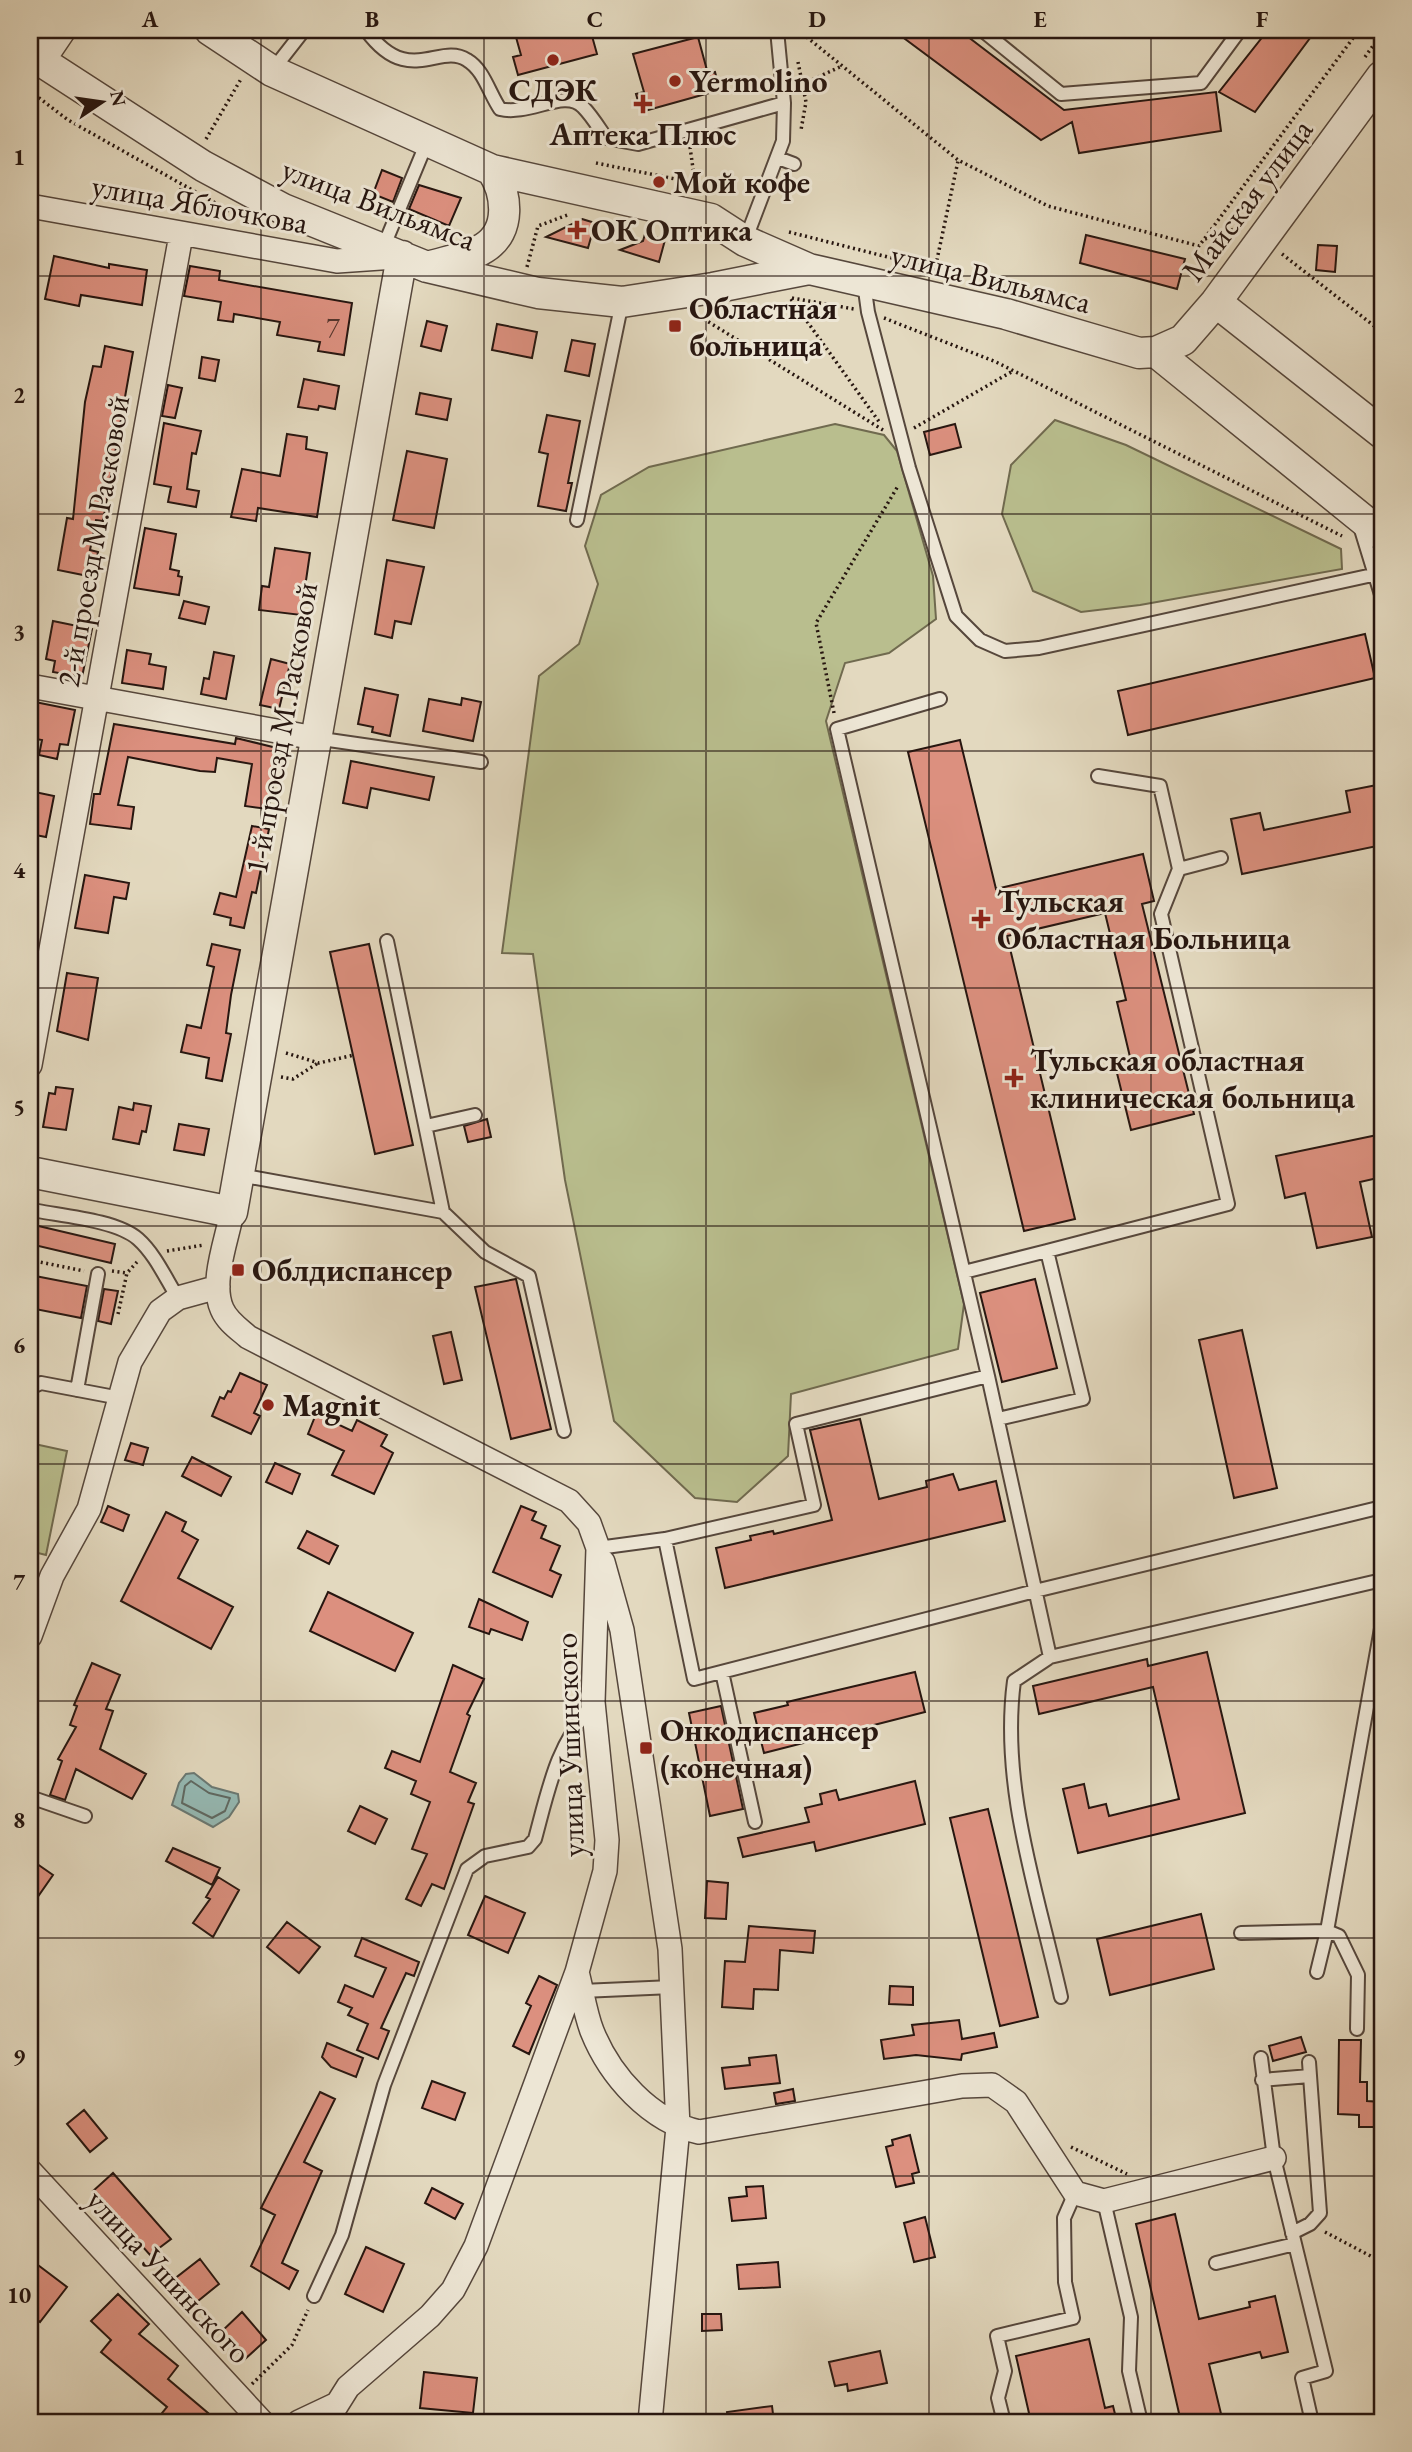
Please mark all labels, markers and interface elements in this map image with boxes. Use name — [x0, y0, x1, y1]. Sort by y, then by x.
text: A — [141, 4, 159, 34]
text: B — [365, 4, 379, 34]
text: C — [587, 4, 603, 34]
text: D — [808, 4, 826, 34]
text: E — [1033, 4, 1047, 34]
text: F — [1256, 4, 1269, 34]
marker: СДЭК — [545, 52, 561, 68]
place label: Yermolino — [689, 60, 828, 102]
north arrow — [66, 66, 136, 136]
place label: СДЭК — [509, 69, 598, 111]
marker: Yermolino — [667, 73, 683, 89]
text: N — [104, 88, 132, 109]
marker: Аптека Плюс — [635, 96, 651, 112]
street label: Майская улица — [1172, 110, 1322, 290]
place label: Аптека Плюс — [548, 113, 737, 155]
text: 1 — [13, 142, 25, 172]
street label: улица Вильямса — [276, 148, 482, 260]
place label: Мой кофе — [673, 161, 810, 203]
street label: улица Яблочкова — [89, 164, 312, 244]
marker: Мой кофе — [651, 174, 667, 190]
place label: ОК Оптика — [591, 209, 753, 251]
marker: ОК Оптика — [569, 222, 585, 238]
street label: улица Вильямса — [887, 233, 1096, 323]
place label: Областная больница — [689, 287, 837, 366]
house number: 7 — [326, 309, 340, 345]
marker: Областная больница — [667, 318, 683, 334]
text: 2 — [13, 380, 25, 410]
street label: 2-й проезд М.Расковой — [47, 392, 139, 690]
street label: 1-й проезд М.Расковой — [235, 579, 327, 877]
text: 3 — [13, 617, 25, 647]
text: 4 — [13, 855, 26, 885]
place label: Тульская Областная Больница — [997, 880, 1292, 959]
marker: Тульская Областная Больница — [971, 909, 991, 929]
place label: Тульская областная клиническая больница — [1030, 1039, 1356, 1118]
marker: Тульская областная клиническая больница — [1004, 1068, 1024, 1088]
text: 5 — [13, 1092, 25, 1122]
place label: Облдиспансер — [252, 1249, 452, 1291]
marker: Облдиспансер — [230, 1262, 246, 1278]
text: 6 — [13, 1330, 25, 1360]
place label: Magnit — [282, 1384, 380, 1426]
marker: Magnit — [260, 1397, 276, 1413]
text: 7 — [13, 1567, 26, 1597]
street label: улица Ушинского — [544, 1632, 594, 1858]
place label: Онкодиспансер (конечная) — [660, 1709, 879, 1788]
marker: Онкодиспансер (конечная) — [638, 1740, 654, 1756]
text: 8 — [13, 1805, 25, 1835]
text: 9 — [13, 2042, 25, 2072]
street label: улица Ушинского — [77, 2180, 261, 2372]
text: 10 — [7, 2280, 31, 2310]

